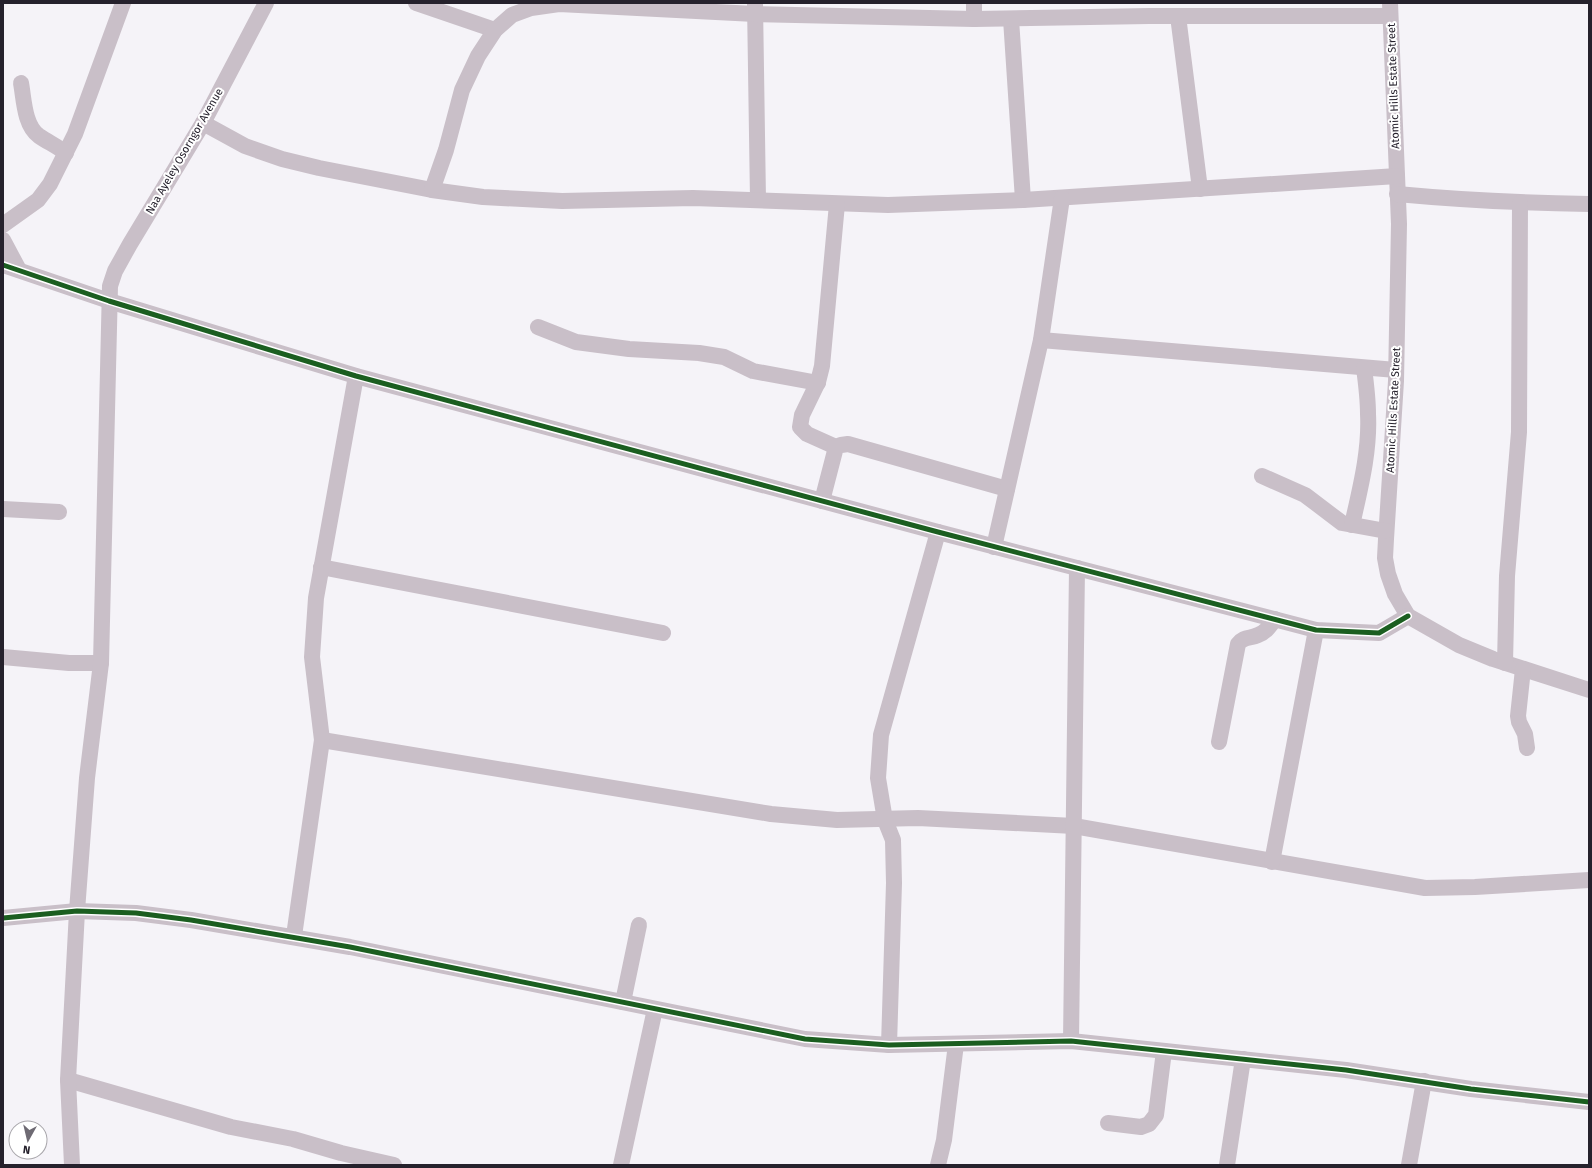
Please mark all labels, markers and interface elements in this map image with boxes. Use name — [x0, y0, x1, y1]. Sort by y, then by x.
street label: Atomic Hills Estate Street — [1385, 23, 1402, 149]
street label: Naa Ayeley Osorngor Avenue — [143, 86, 226, 216]
street label: Atomic Hills Estate Street — [1384, 347, 1403, 473]
north arrow — [8, 1120, 48, 1160]
text: N — [22, 1142, 31, 1156]

